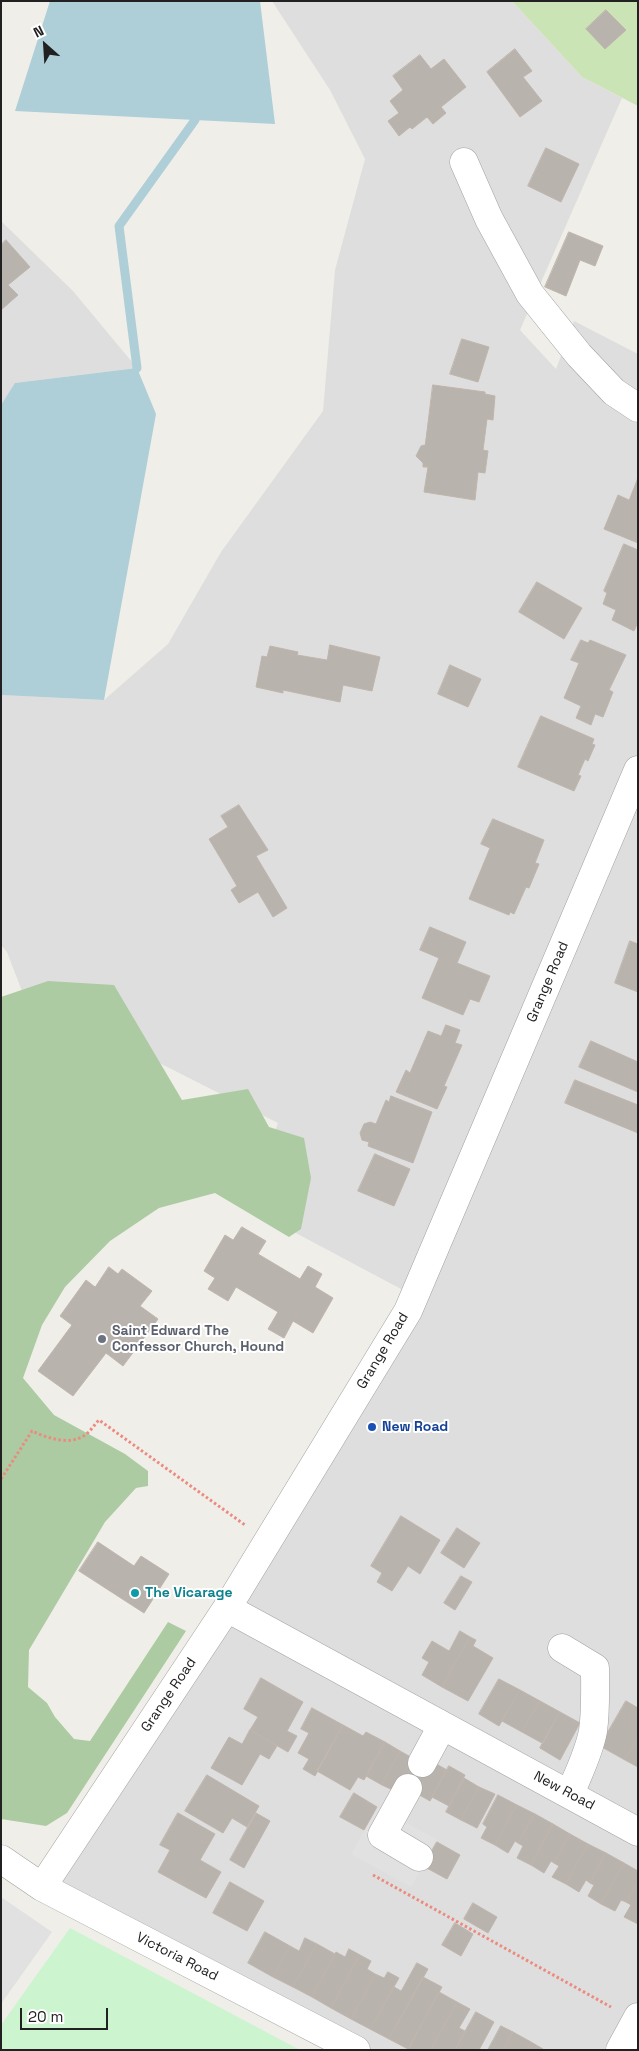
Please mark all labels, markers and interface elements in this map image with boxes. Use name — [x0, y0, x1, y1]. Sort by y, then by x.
north arrow — [20, 20, 70, 70]
text: N — [30, 21, 47, 42]
street label: Grange Road — [523, 939, 573, 1025]
street label: Grange Road — [354, 1310, 412, 1392]
place label: Saint Edward The Confessor Church, Hound — [112, 1323, 284, 1355]
marker: Saint Edward The Confessor Church, Hound — [96, 1333, 108, 1345]
place label: New Road — [382, 1419, 448, 1435]
marker: New Road — [366, 1421, 378, 1433]
place label: The Vicarage — [145, 1585, 232, 1601]
marker: The Vicarage — [129, 1587, 141, 1599]
street label: Grange Road — [138, 1655, 200, 1735]
street label: New Road — [531, 1768, 597, 1814]
street label: Victoria Road — [133, 1929, 221, 1985]
scale bar — [22, 1998, 110, 2030]
text: 20 m — [28, 2007, 63, 2026]

